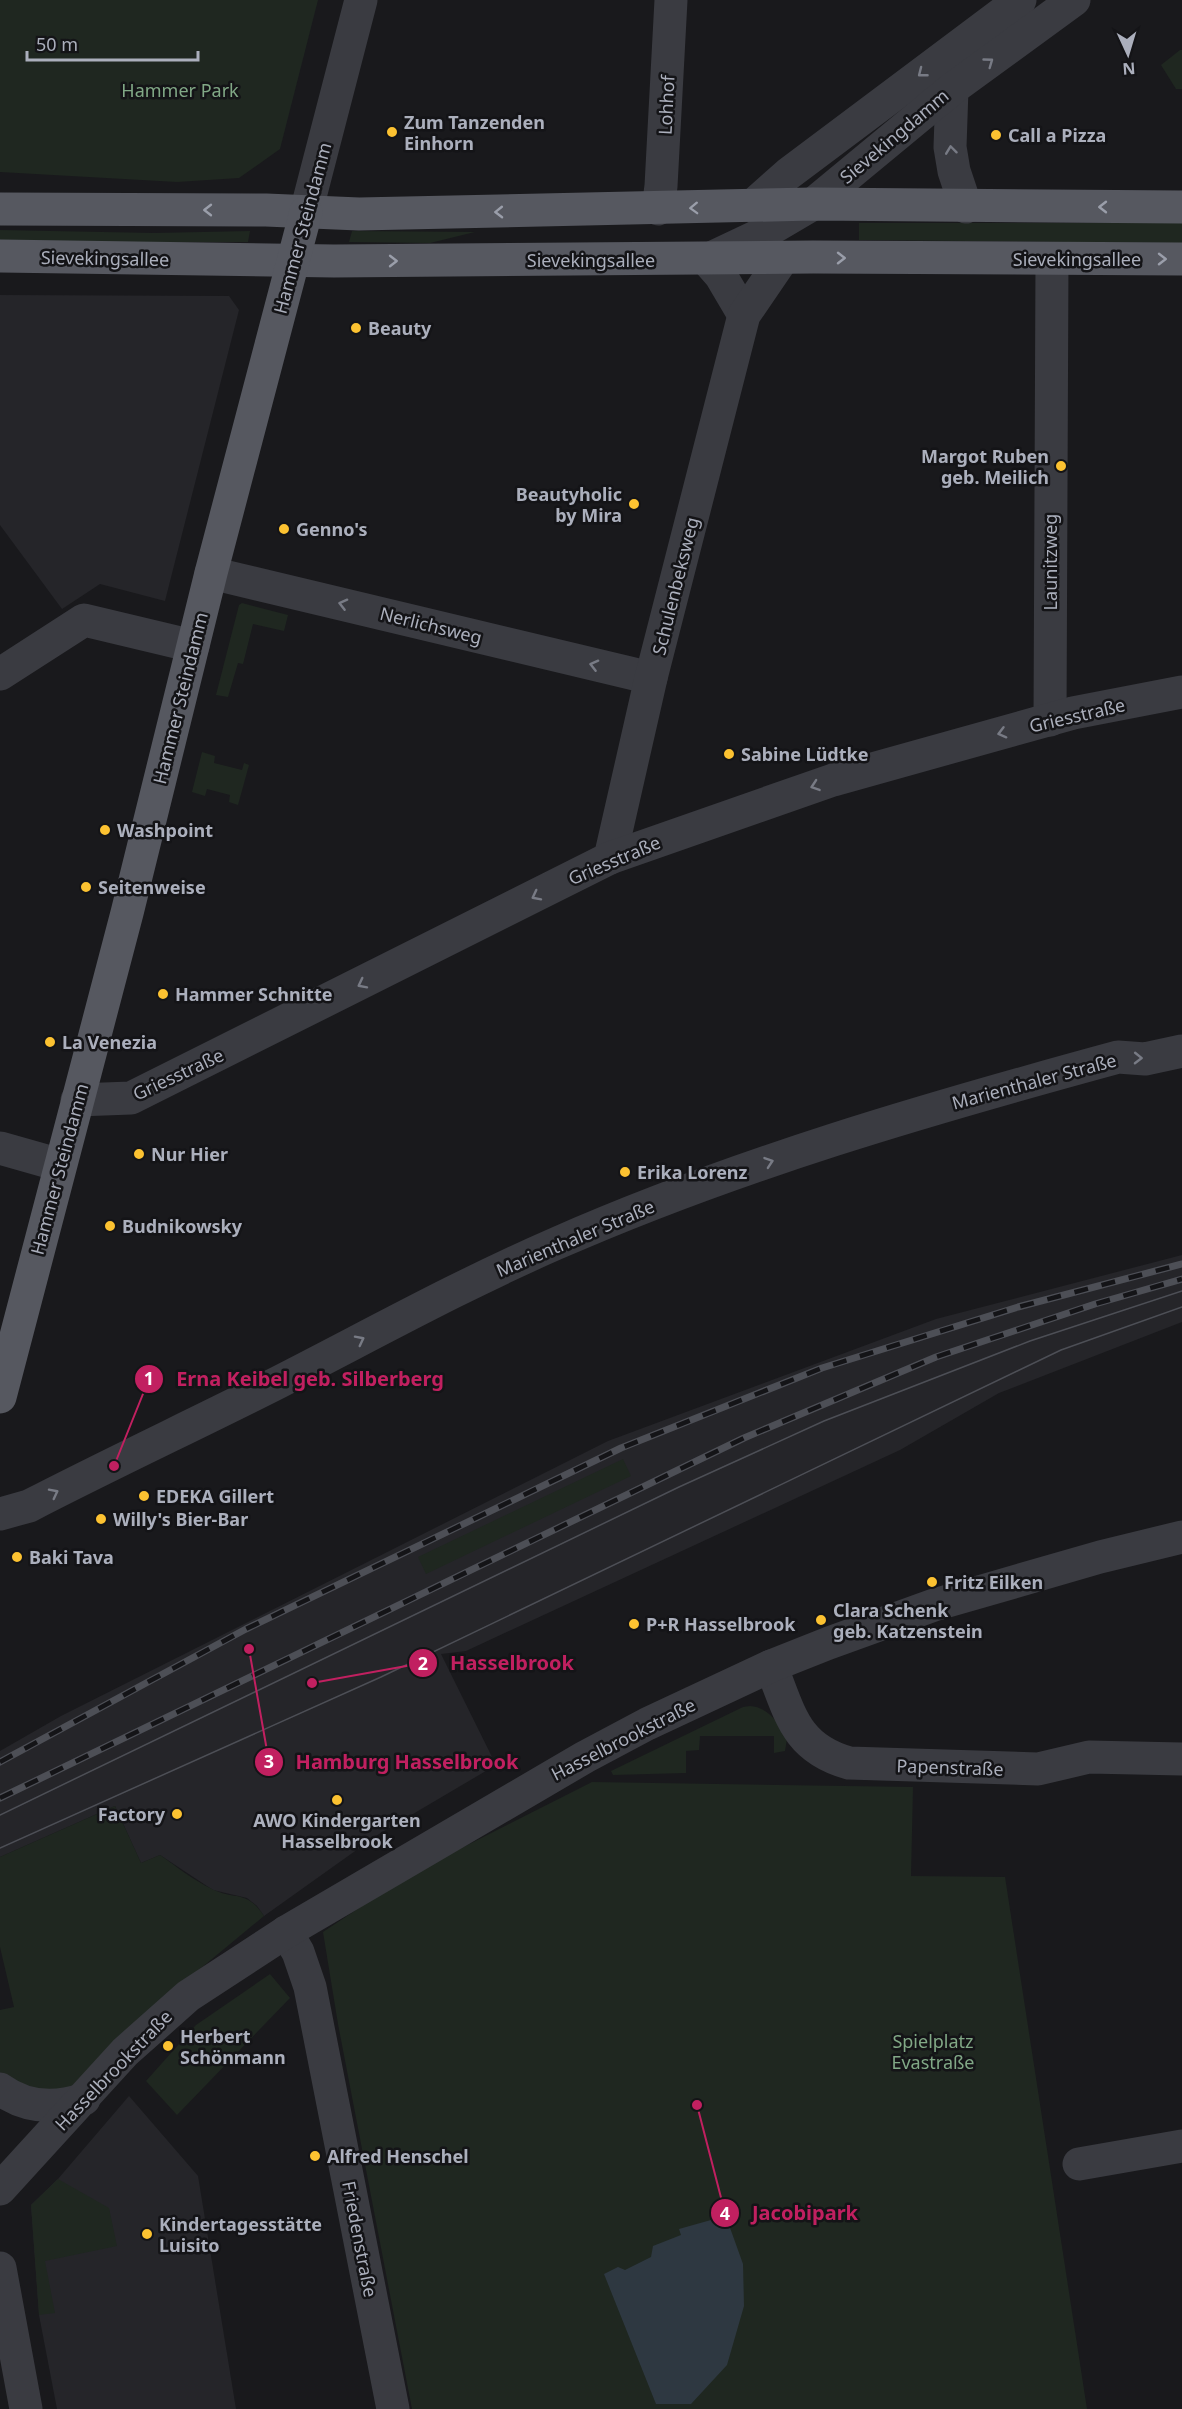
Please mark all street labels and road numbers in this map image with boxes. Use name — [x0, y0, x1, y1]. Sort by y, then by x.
street label: Lohhof — [652, 74, 680, 135]
street label: Sievekingdamm — [835, 83, 953, 189]
street label: Hammer Steindamm — [268, 140, 336, 316]
street label: Sievekingsallee — [41, 245, 169, 271]
street label: Sievekingsallee — [1013, 247, 1141, 271]
street label: Sievekingsallee — [527, 248, 655, 272]
street label: Schulenbeksweg — [646, 514, 704, 658]
street label: Launitzweg — [1038, 514, 1062, 610]
street label: Nerlichsweg — [377, 601, 485, 649]
street label: Hammer Steindamm — [147, 609, 213, 787]
street label: Griesstraße — [1027, 692, 1127, 738]
street label: Griesstraße — [564, 830, 664, 890]
street label: Griesstraße — [129, 1042, 227, 1106]
street label: Marienthaler Straße — [949, 1047, 1119, 1115]
street label: Hammer Steindamm — [25, 1081, 93, 1257]
street label: Marienthaler Straße — [492, 1194, 658, 1282]
street label: Hasselbrookstraße — [547, 1692, 699, 1786]
street label: Papenstraße — [896, 1753, 1004, 1781]
street label: Hasselbrookstraße — [49, 2005, 177, 2135]
street label: Friedenstraße — [337, 2179, 383, 2299]

